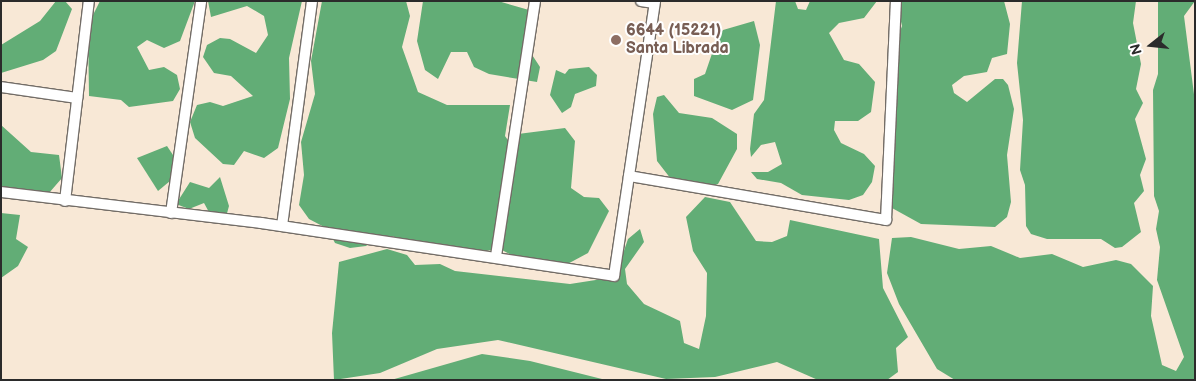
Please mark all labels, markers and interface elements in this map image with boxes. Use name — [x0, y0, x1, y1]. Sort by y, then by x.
north arrow — [1126, 20, 1176, 70]
place label: 6644 (15221) Santa Librada — [626, 21, 729, 59]
marker: 6644 (15221) Santa Librada — [610, 34, 622, 46]
text: N — [1126, 42, 1146, 57]

